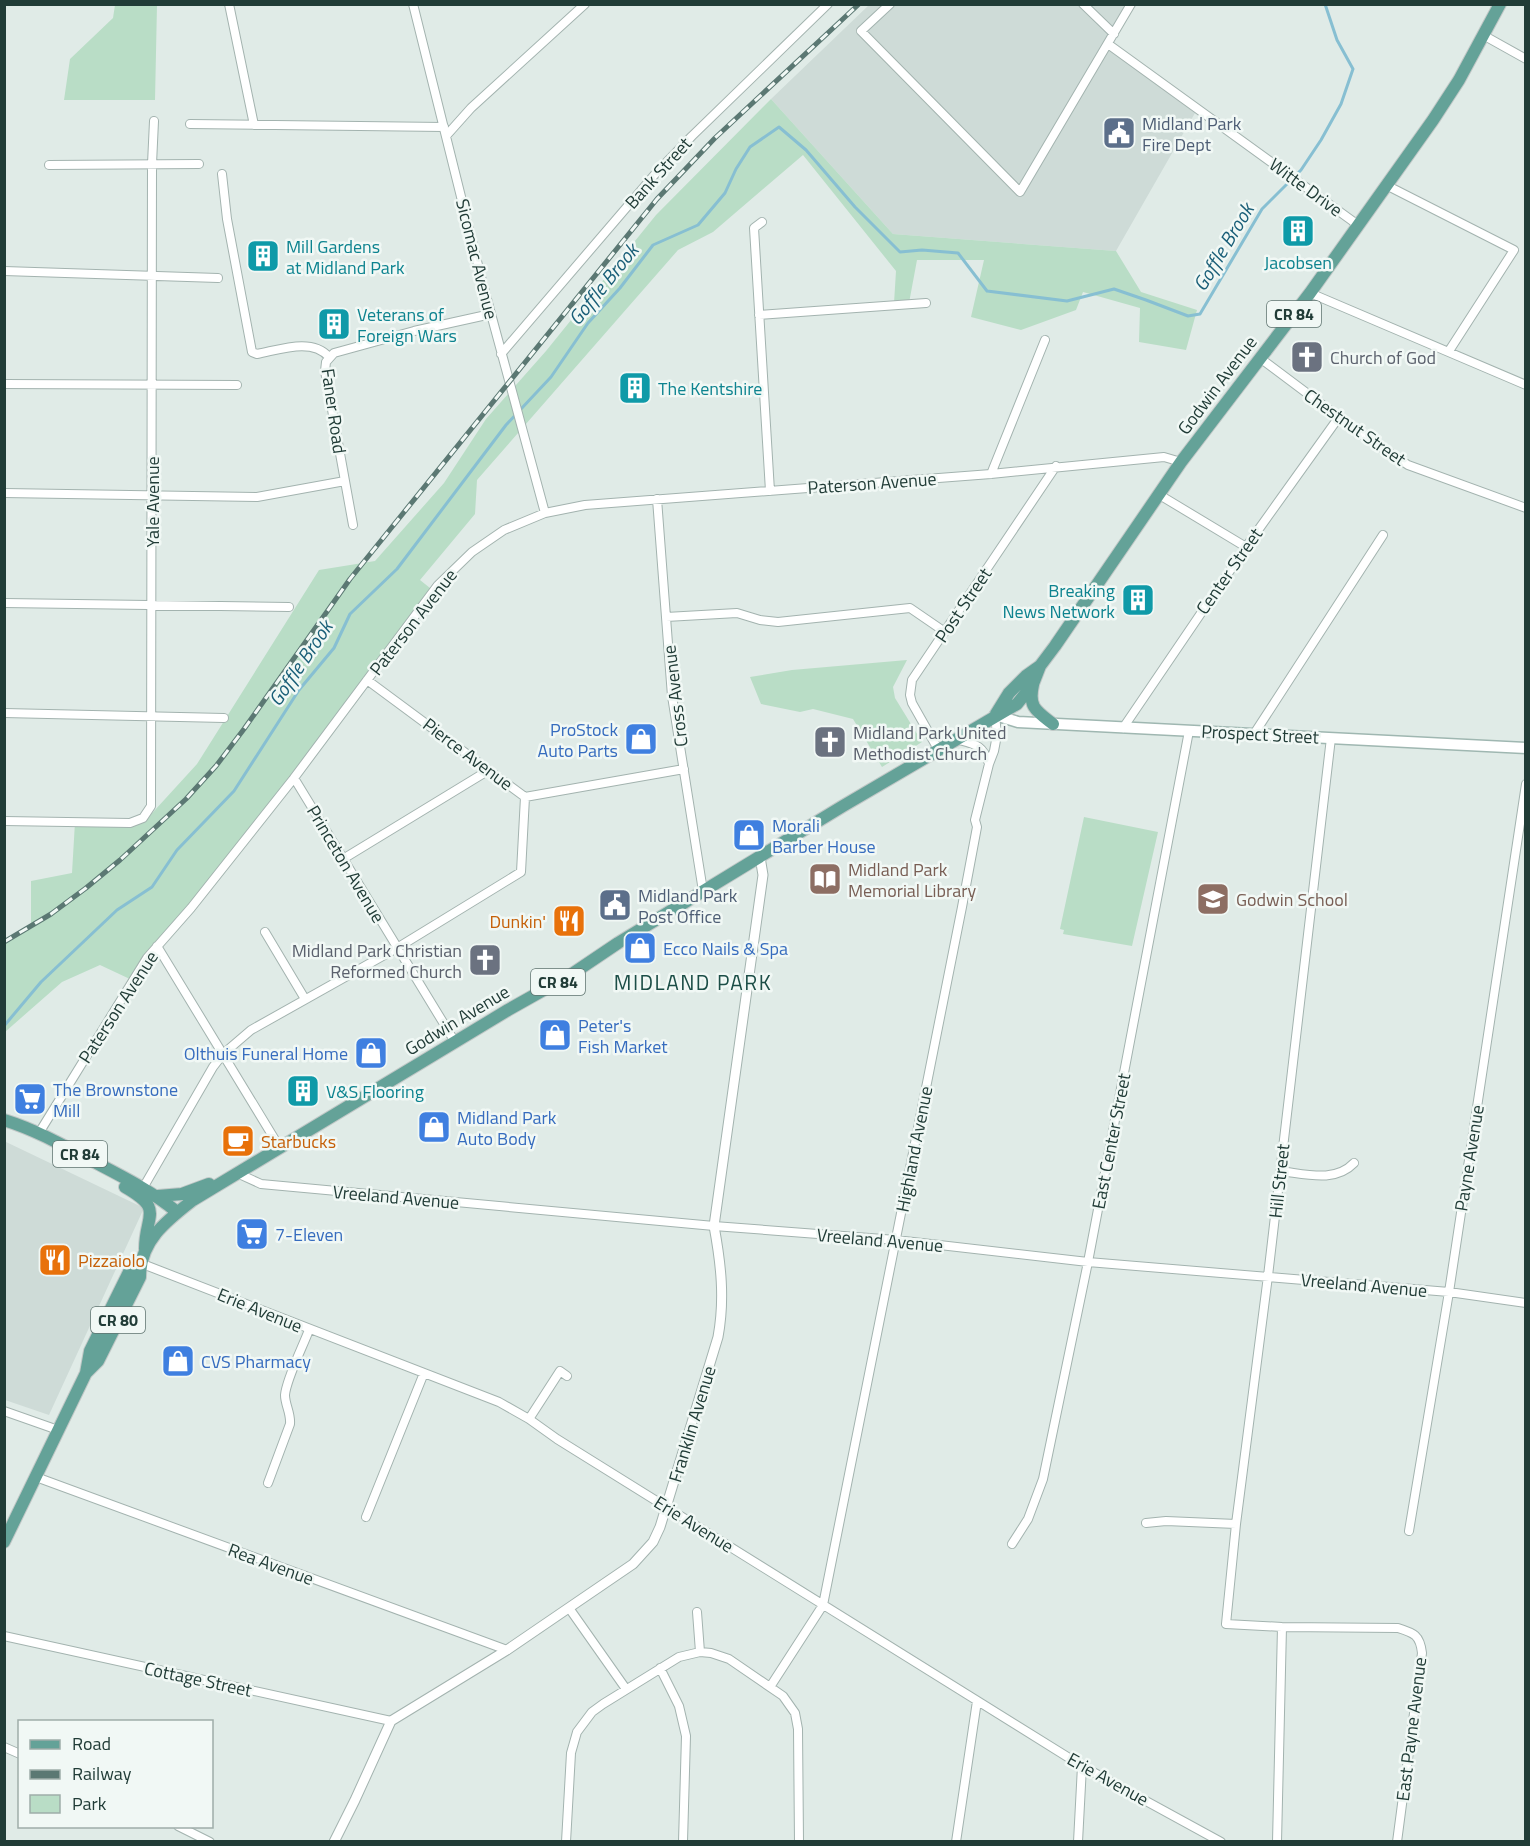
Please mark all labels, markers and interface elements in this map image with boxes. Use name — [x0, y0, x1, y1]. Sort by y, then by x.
place label: Midland Park Fire Dept — [1142, 110, 1242, 158]
public building icon: Midland Park Fire Dept — [1101, 115, 1137, 151]
street label: Bank Street — [618, 130, 698, 215]
street label: Witte Drive — [1264, 151, 1348, 223]
water label: Goffle Brook — [1185, 195, 1263, 297]
street label: Sicomac Avenue — [449, 196, 505, 322]
building icon: Jacobsen — [1280, 213, 1316, 249]
place label: Mill Gardens at Midland Park — [286, 233, 405, 281]
water label: Goffle Brook — [560, 235, 647, 332]
building icon: Mill Gardens at Midland Park — [245, 238, 281, 274]
place label: Jacobsen — [1264, 249, 1332, 276]
place label: Veterans of Foreign Wars — [357, 301, 457, 349]
road number: CR 84 — [1267, 301, 1321, 327]
building icon: Veterans of Foreign Wars — [316, 306, 352, 342]
street label: Godwin Avenue — [1171, 330, 1263, 440]
church icon: Church of God — [1289, 339, 1325, 375]
place label: Church of God — [1330, 344, 1436, 371]
street label: Faner Road — [315, 367, 353, 455]
building icon: The Kentshire — [617, 370, 653, 406]
place label: The Kentshire — [658, 375, 762, 402]
street label: Chestnut Street — [1298, 382, 1412, 473]
street label: Yale Avenue — [139, 456, 166, 548]
street label: Paterson Avenue — [807, 465, 937, 501]
street label: Center Street — [1189, 522, 1269, 620]
street label: Post Street — [928, 562, 998, 648]
street label: Paterson Avenue — [363, 563, 463, 681]
place label: Breaking News Network — [1003, 577, 1115, 625]
building icon: Breaking News Network — [1120, 582, 1156, 618]
water label: Goffle Brook — [260, 612, 341, 712]
street label: Cross Avenue — [655, 644, 695, 748]
street label: Pierce Avenue — [417, 711, 519, 797]
place label: ProStock Auto Parts — [537, 716, 618, 764]
street label: Prospect Street — [1201, 717, 1320, 751]
place label: Midland Park United Methodist Church — [853, 719, 1006, 767]
shop icon: ProStock Auto Parts — [623, 721, 659, 757]
church icon: Midland Park United Methodist Church — [812, 724, 848, 760]
street label: Princeton Avenue — [300, 800, 392, 928]
place label: Morali Barber House — [772, 812, 876, 860]
shop icon: Morali Barber House — [731, 817, 767, 853]
place label: Midland Park Memorial Library — [848, 856, 976, 904]
library icon: Midland Park Memorial Library — [807, 861, 843, 897]
school or university icon: Godwin School — [1195, 881, 1231, 917]
place label: Midland Park Post Office — [638, 882, 738, 930]
place label: Godwin School — [1236, 886, 1348, 913]
public building icon: Midland Park Post Office — [597, 887, 633, 923]
restaurant icon: Dunkin' — [551, 903, 587, 939]
place label: Dunkin' — [489, 908, 546, 935]
shop icon: Ecco Nails & Spa — [622, 930, 658, 966]
place label: Ecco Nails & Spa — [663, 935, 788, 962]
place label: Midland Park Christian Reformed Church — [292, 937, 462, 985]
church icon: Midland Park Christian Reformed Church — [467, 942, 503, 978]
street label: Paterson Avenue — [72, 946, 164, 1068]
district label: MIDLAND PARK — [614, 966, 772, 998]
road number: CR 84 — [531, 969, 585, 995]
street label: Godwin Avenue — [400, 978, 514, 1062]
place label: Peter's Fish Market — [578, 1012, 668, 1060]
shop icon: Peter's Fish Market — [537, 1017, 573, 1053]
shop icon: Olthuis Funeral Home — [353, 1035, 389, 1071]
place label: Olthuis Funeral Home — [184, 1040, 348, 1067]
street label: East Center Street — [1085, 1070, 1138, 1211]
building icon: V&S Flooring — [285, 1073, 321, 1109]
place label: The Brownstone Mill — [53, 1076, 178, 1124]
place label: V&S Flooring — [326, 1078, 424, 1105]
supermarket icon: The Brownstone Mill — [12, 1081, 48, 1117]
street label: Highland Avenue — [889, 1084, 939, 1214]
street label: Payne Avenue — [1447, 1103, 1491, 1213]
place label: Midland Park Auto Body — [457, 1104, 557, 1152]
shop icon: Midland Park Auto Body — [416, 1109, 452, 1145]
cafe icon: Starbucks — [220, 1123, 256, 1159]
place label: Starbucks — [261, 1128, 336, 1155]
road number: CR 84 — [53, 1141, 107, 1167]
street label: Hill Street — [1262, 1142, 1296, 1220]
street label: Vreeland Avenue — [332, 1178, 460, 1216]
supermarket icon: 7-Eleven — [234, 1216, 270, 1252]
place label: 7-Eleven — [275, 1221, 343, 1248]
street label: Vreeland Avenue — [816, 1221, 944, 1259]
restaurant icon: Pizzaiolo — [37, 1242, 73, 1278]
place label: Pizzaiolo — [78, 1247, 145, 1274]
street label: Vreeland Avenue — [1300, 1266, 1428, 1304]
street label: Erie Avenue — [213, 1281, 307, 1339]
road number: CR 80 — [91, 1307, 145, 1333]
shop icon: CVS Pharmacy — [160, 1343, 196, 1379]
place label: CVS Pharmacy — [201, 1348, 311, 1375]
street label: Franklin Avenue — [661, 1362, 723, 1486]
street label: Erie Avenue — [649, 1489, 739, 1559]
street label: Rea Avenue — [224, 1536, 318, 1592]
street label: Cottage Street — [142, 1654, 255, 1704]
street label: East Payne Avenue — [1389, 1655, 1433, 1803]
legend — [18, 1720, 213, 1828]
text: Road — [72, 1730, 111, 1757]
street label: Erie Avenue — [1062, 1746, 1154, 1812]
text: Railway — [72, 1760, 132, 1787]
text: Park — [72, 1790, 107, 1817]

